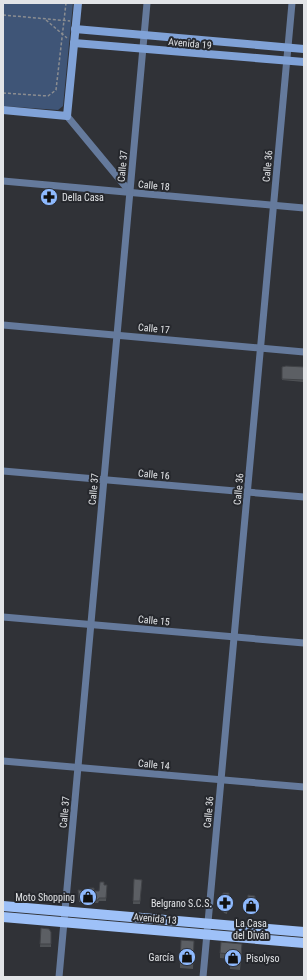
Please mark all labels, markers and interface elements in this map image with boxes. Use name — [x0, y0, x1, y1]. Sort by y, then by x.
street label: Avenida 19 — [168, 36, 212, 51]
street label: Calle 37 — [116, 150, 129, 182]
street label: Calle 36 — [261, 150, 274, 182]
street label: Calle 18 — [138, 179, 170, 192]
pharmacy icon: Della Casa — [39, 187, 59, 207]
place label: Della Casa — [62, 192, 104, 203]
street label: Calle 17 — [138, 322, 170, 335]
street label: Calle 16 — [138, 468, 170, 481]
street label: Calle 37 — [87, 473, 100, 505]
street label: Calle 36 — [232, 473, 245, 505]
street label: Calle 15 — [138, 614, 170, 627]
street label: Calle 14 — [138, 758, 170, 771]
street label: Calle 37 — [58, 796, 71, 828]
street label: Calle 36 — [202, 796, 215, 828]
shop icon: Moto Shopping — [78, 887, 98, 907]
place label: Moto Shopping — [15, 892, 75, 903]
pharmacy icon: Belgrano S.C.S. — [215, 893, 235, 913]
shop icon: La Casa del Diván — [241, 896, 261, 916]
place label: Belgrano S.C.S. — [151, 898, 212, 909]
street label: Avenida 13 — [133, 911, 177, 926]
place label: La Casa del Diván — [233, 918, 269, 941]
shop icon: García — [177, 947, 197, 967]
shop icon: Pisolyso — [223, 948, 243, 968]
place label: García — [149, 952, 174, 963]
place label: Pisolyso — [246, 953, 279, 964]

